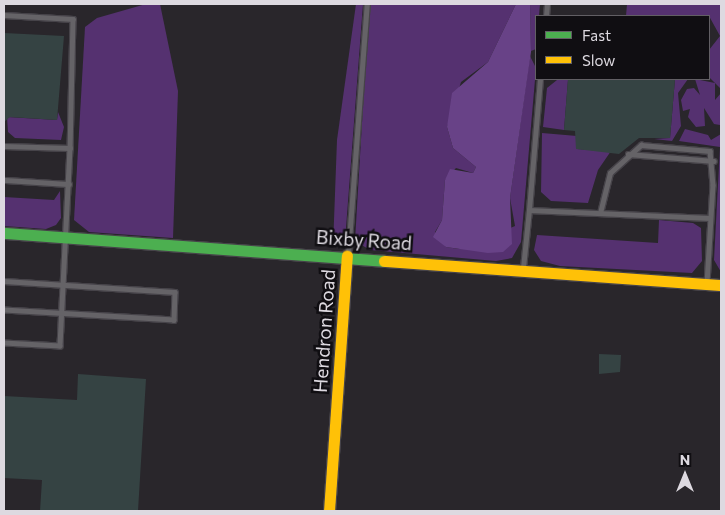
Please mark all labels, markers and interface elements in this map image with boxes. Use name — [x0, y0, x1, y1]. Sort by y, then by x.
legend — [535, 15, 710, 80]
text: Fast — [582, 26, 611, 44]
text: Slow — [582, 51, 615, 69]
street label: Bixby Road — [315, 225, 413, 255]
street label: Hendron Road — [308, 269, 340, 393]
north arrow — [660, 450, 710, 500]
text: N — [680, 451, 690, 468]

